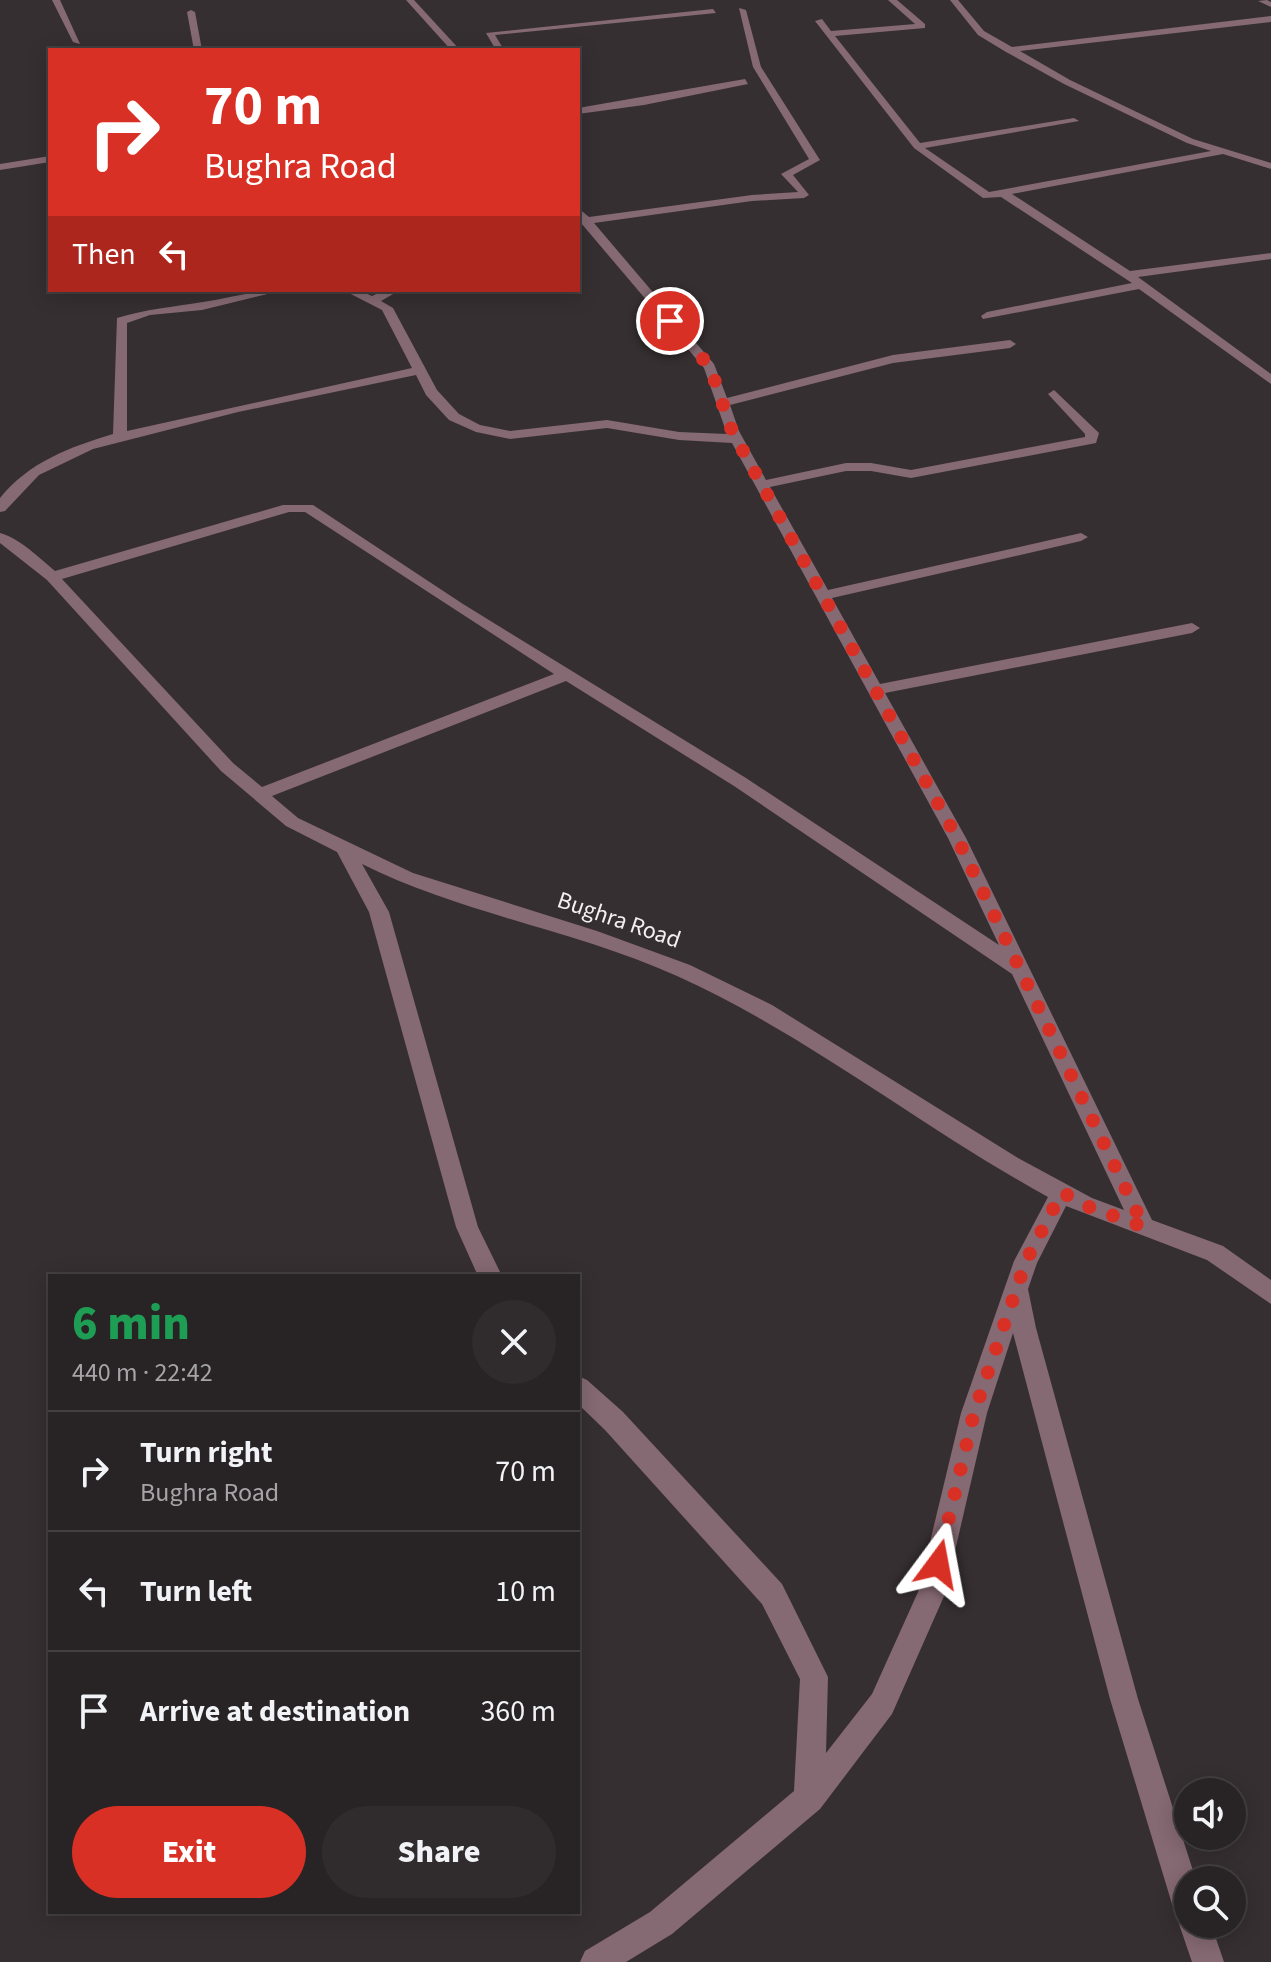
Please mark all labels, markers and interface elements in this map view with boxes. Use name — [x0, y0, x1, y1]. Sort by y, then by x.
text: 70 m — [204, 67, 322, 146]
icon: right — [72, 80, 176, 184]
text: Bughra Road — [204, 141, 397, 192]
icon: left — [152, 232, 196, 276]
text: Then — [72, 233, 136, 276]
pin — [636, 287, 704, 355]
icon: arrive — [648, 299, 692, 343]
street label: Bughra Road — [553, 883, 685, 957]
text: 6 min — [72, 1290, 190, 1358]
button: close — [472, 1300, 556, 1384]
text: 440 m · 22:42 — [72, 1354, 213, 1391]
text: Turn right — [140, 1431, 272, 1474]
icon: right — [72, 1449, 116, 1493]
text: 70 m — [495, 1450, 556, 1493]
text: Bughra Road — [140, 1474, 279, 1511]
position arrow — [896, 1522, 980, 1606]
icon: left — [72, 1569, 116, 1613]
text: Turn left — [140, 1570, 252, 1613]
text: 10 m — [495, 1570, 556, 1613]
icon: arrive — [72, 1689, 116, 1733]
text: Arrive at destination — [140, 1690, 410, 1733]
text: 360 m — [480, 1690, 556, 1733]
map controls — [1174, 1778, 1246, 1938]
button: sound — [1174, 1778, 1246, 1850]
button: Exit — [72, 1806, 306, 1898]
button: Share — [322, 1806, 556, 1898]
button: search — [1174, 1866, 1246, 1938]

